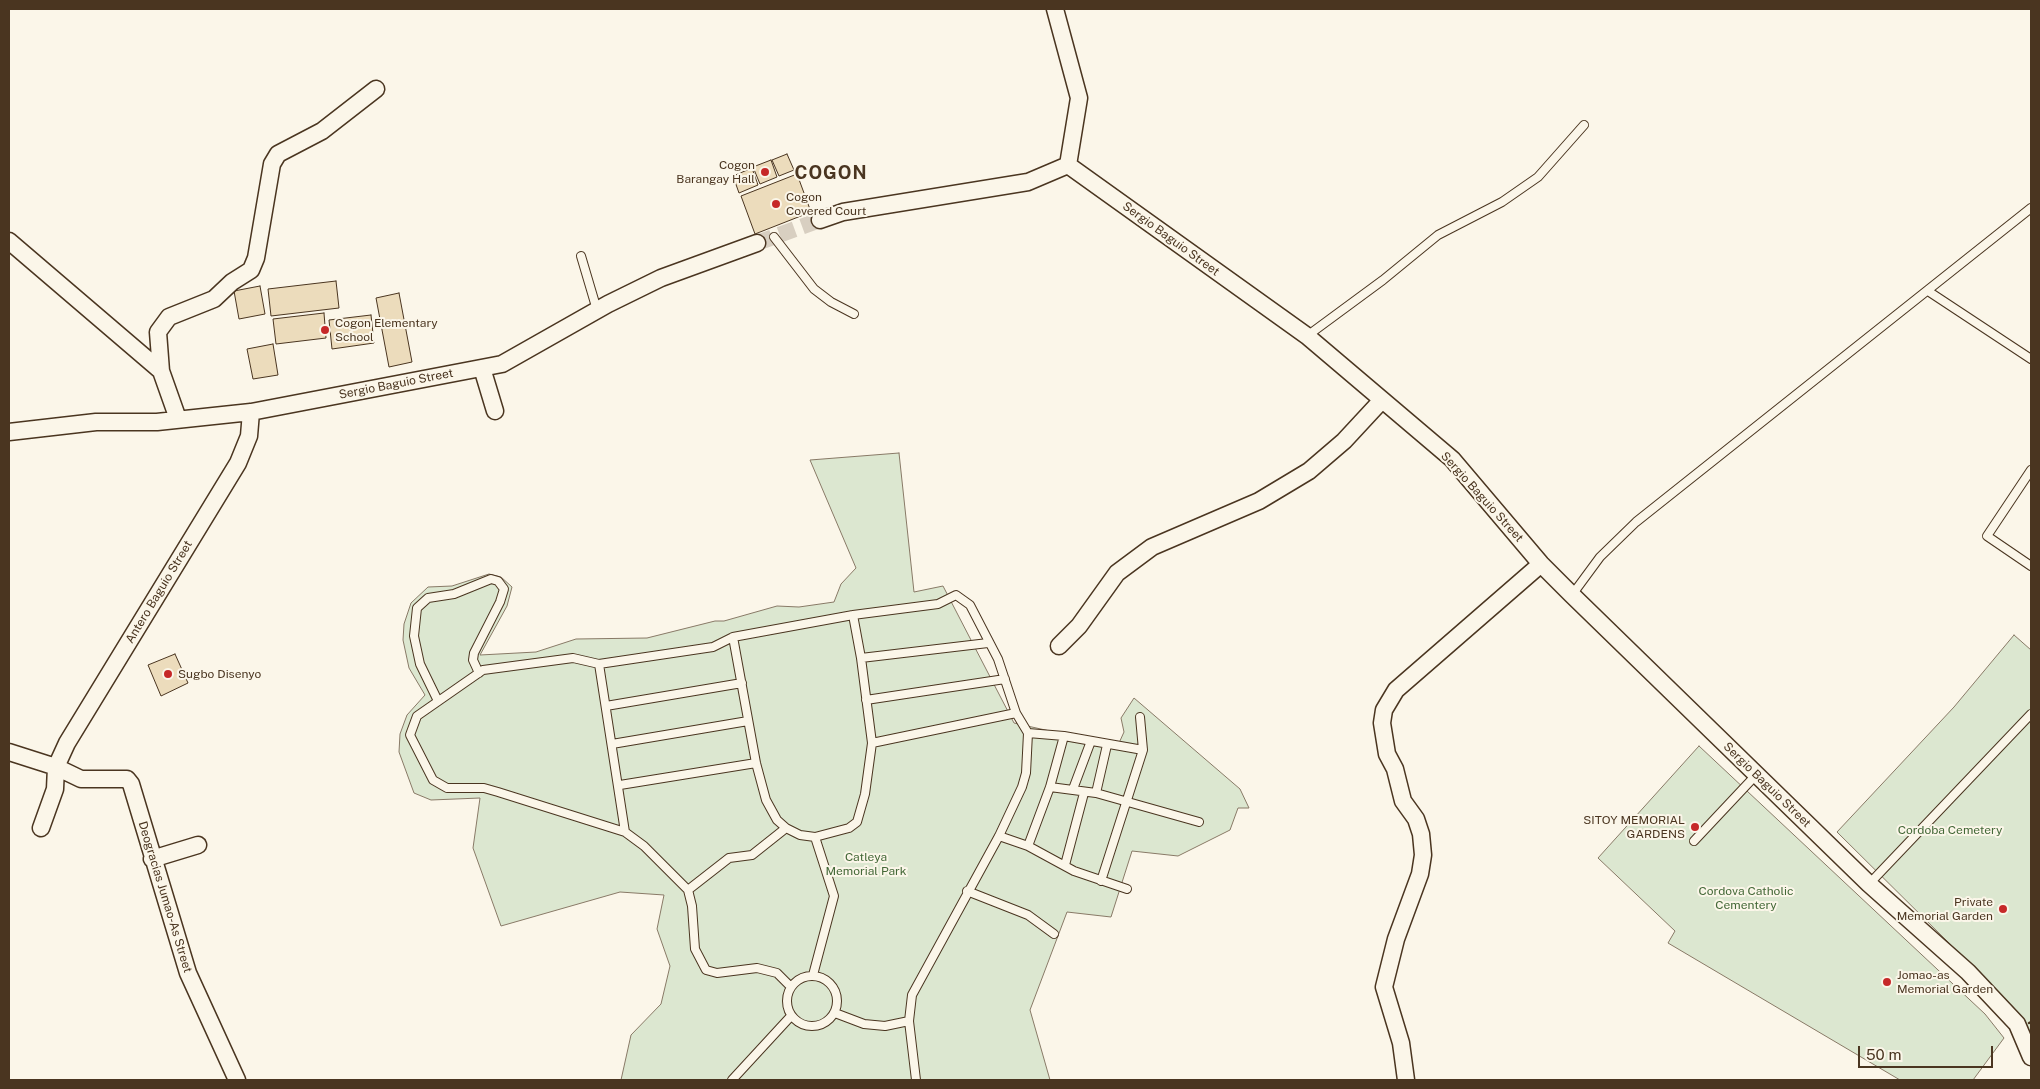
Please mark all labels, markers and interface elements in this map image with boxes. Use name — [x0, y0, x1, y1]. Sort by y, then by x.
place label: Cogon Barangay Hall — [676, 158, 755, 186]
district label: COGON — [794, 162, 868, 184]
marker: Cogon Barangay Hall — [759, 166, 771, 178]
place label: Cogon Covered Court — [786, 190, 866, 218]
marker: Cogon Covered Court — [770, 198, 782, 210]
street label: Sergio Baguio Street — [1120, 199, 1222, 279]
place label: Cogon Elementary School — [335, 316, 438, 344]
marker: Cogon Elementary School — [319, 324, 331, 336]
street label: Sergio Baguio Street — [338, 366, 454, 402]
street label: Sergio Baguio Street — [1438, 449, 1526, 545]
street label: Antero Baguio Street — [123, 538, 195, 646]
place label: Sugbo Disenyo — [178, 667, 261, 681]
marker: Sugbo Disenyo — [162, 668, 174, 680]
street label: Sergio Baguio Street — [1720, 739, 1814, 831]
place label: SITOY MEMORIAL GARDENS — [1583, 813, 1685, 841]
street label: Deogracias Jumao-As Street — [135, 820, 195, 974]
marker: SITOY MEMORIAL GARDENS — [1689, 821, 1701, 833]
park label: Cordoba Cemetery — [1898, 823, 2002, 837]
park label: Catleya Memorial Park — [826, 850, 906, 878]
park label: Cordova Catholic Cementery — [1699, 884, 1793, 912]
place label: Private Memorial Garden — [1897, 895, 1993, 923]
marker: Private Memorial Garden — [1997, 903, 2009, 915]
place label: Jomao-as Memorial Garden — [1897, 968, 1993, 996]
marker: Jomao-as Memorial Garden — [1881, 976, 1893, 988]
scale bar — [1860, 1036, 1995, 1068]
text: 50 m — [1866, 1046, 1901, 1063]

